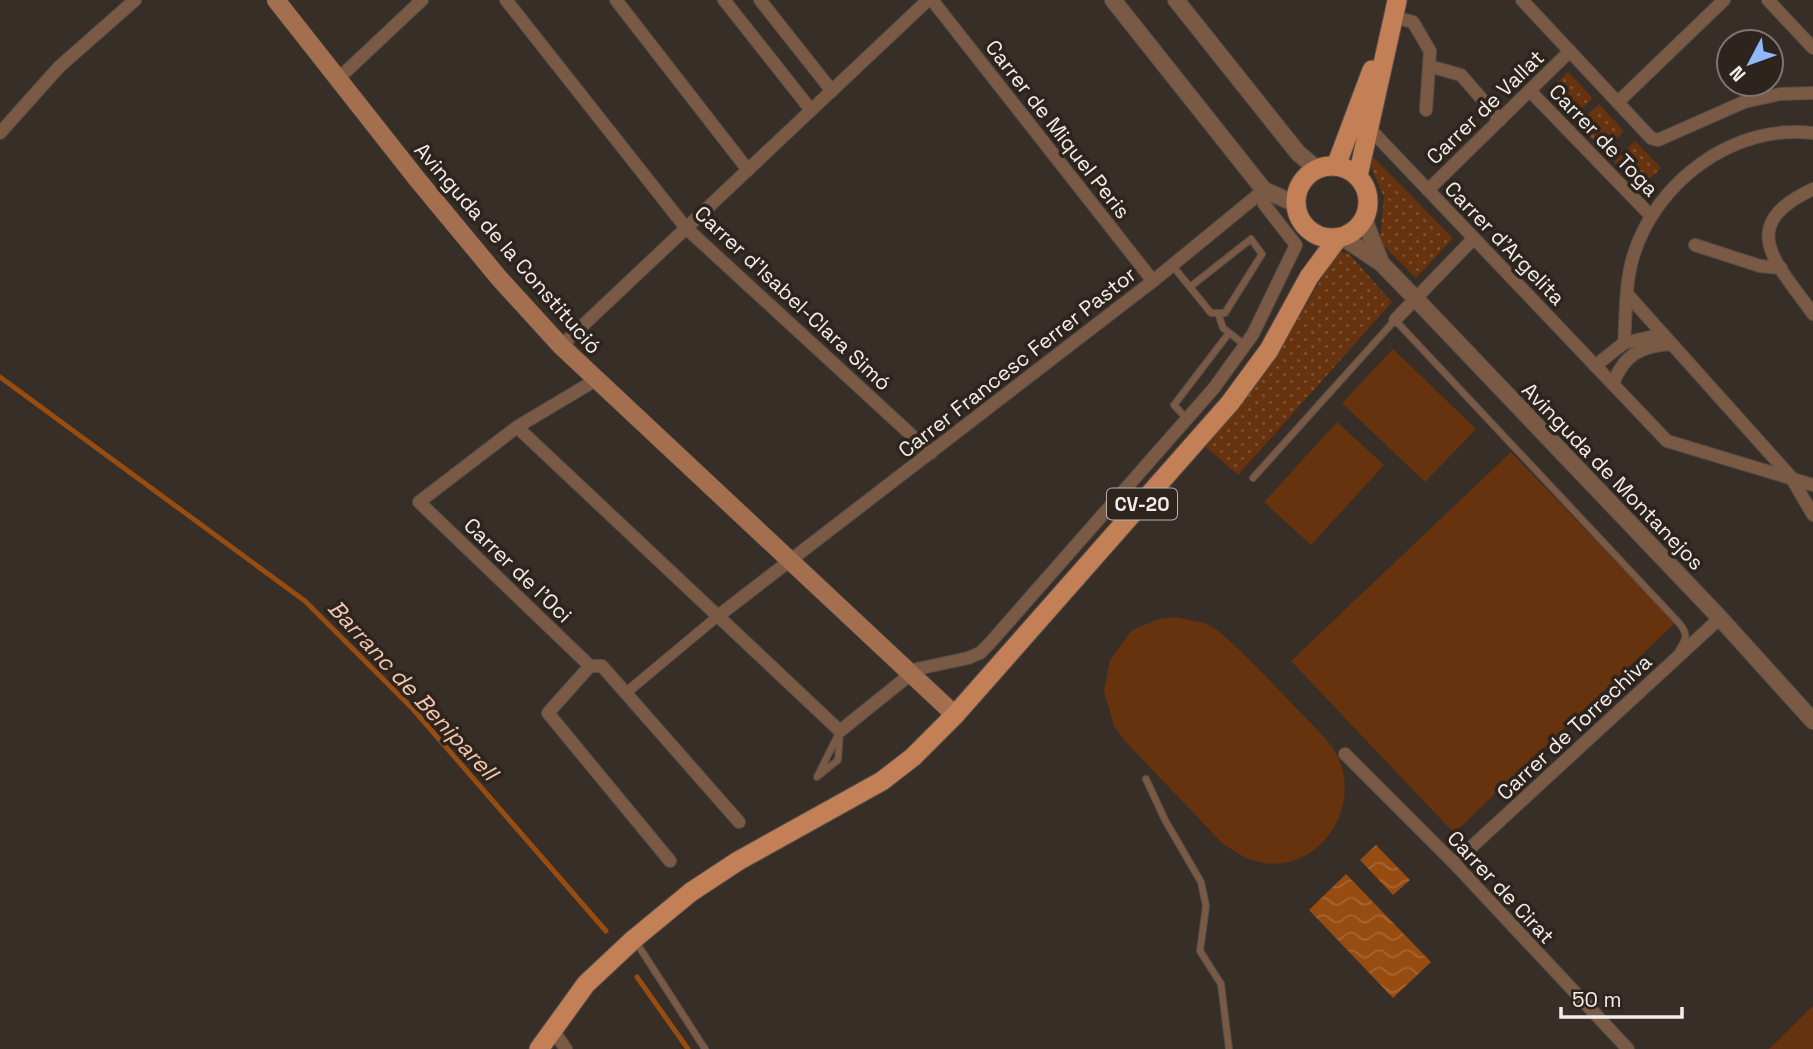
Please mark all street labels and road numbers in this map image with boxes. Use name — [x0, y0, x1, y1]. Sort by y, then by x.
street label: Carrer de Miquel Peris — [980, 34, 1136, 224]
street label: Carrer de Vallat — [1420, 44, 1550, 170]
street label: Carrer de Toga — [1543, 78, 1665, 202]
street label: Avinguda de la Constitució — [409, 137, 607, 359]
street label: Carrer d'Argelita — [1439, 175, 1571, 311]
street label: Carrer d'Isabel-Clara Simó — [689, 200, 897, 396]
street label: Carrer Francesc Ferrer Pastor — [893, 261, 1142, 463]
street label: Avinguda de Montanejos — [1516, 376, 1710, 576]
road number: CV-20 — [1107, 489, 1177, 520]
street label: Carrer de l'Oci — [458, 512, 578, 628]
street label: Carrer de Torrechiva — [1491, 648, 1657, 806]
street label: Carrer de Cirat — [1442, 825, 1560, 949]

